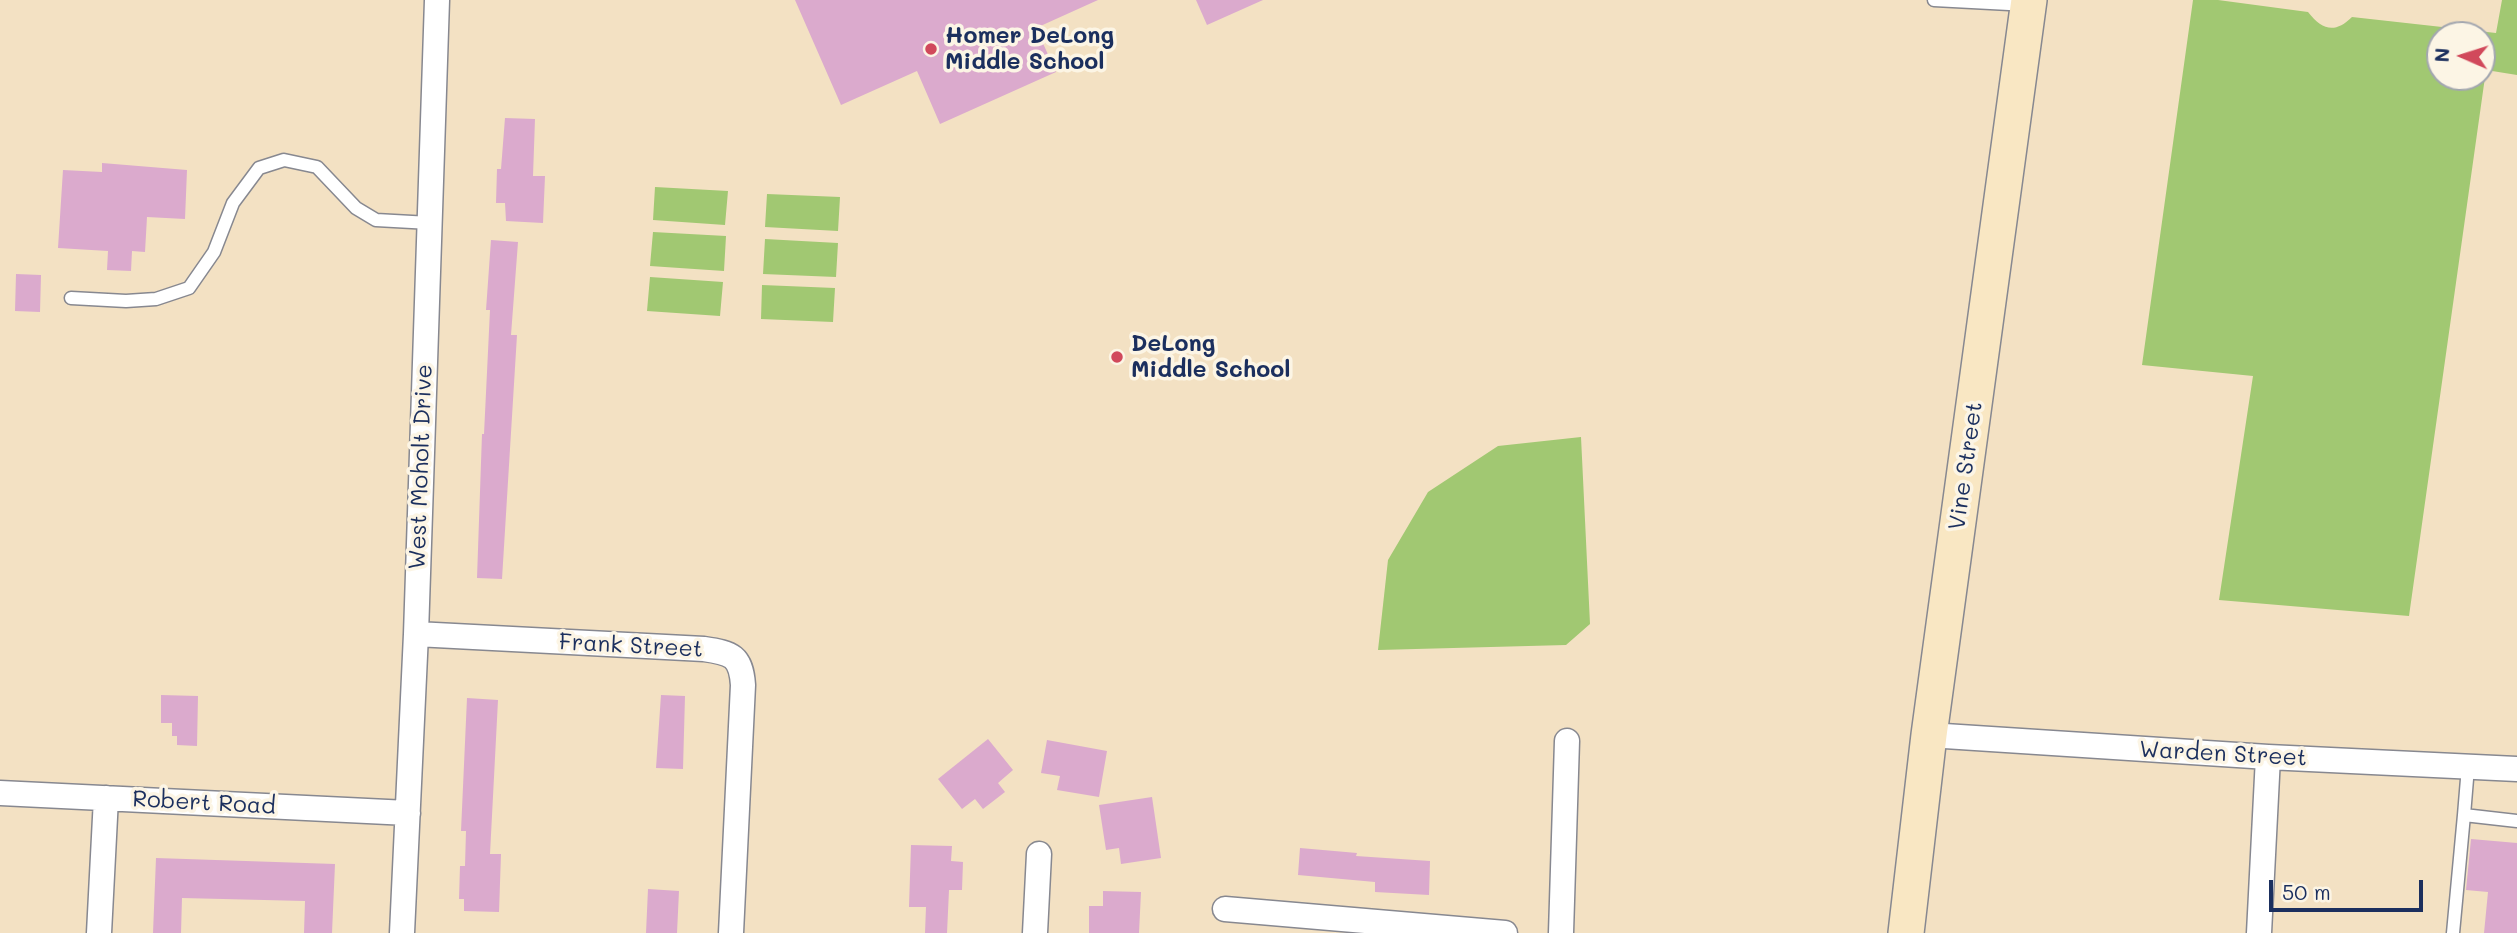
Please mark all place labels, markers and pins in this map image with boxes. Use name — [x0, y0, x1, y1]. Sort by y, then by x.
place label: Homer DeLong Middle School — [945, 22, 1114, 76]
marker: Homer DeLong Middle School — [923, 41, 939, 57]
place label: DeLong Middle School — [1131, 330, 1290, 384]
marker: DeLong Middle School — [1109, 349, 1125, 365]

